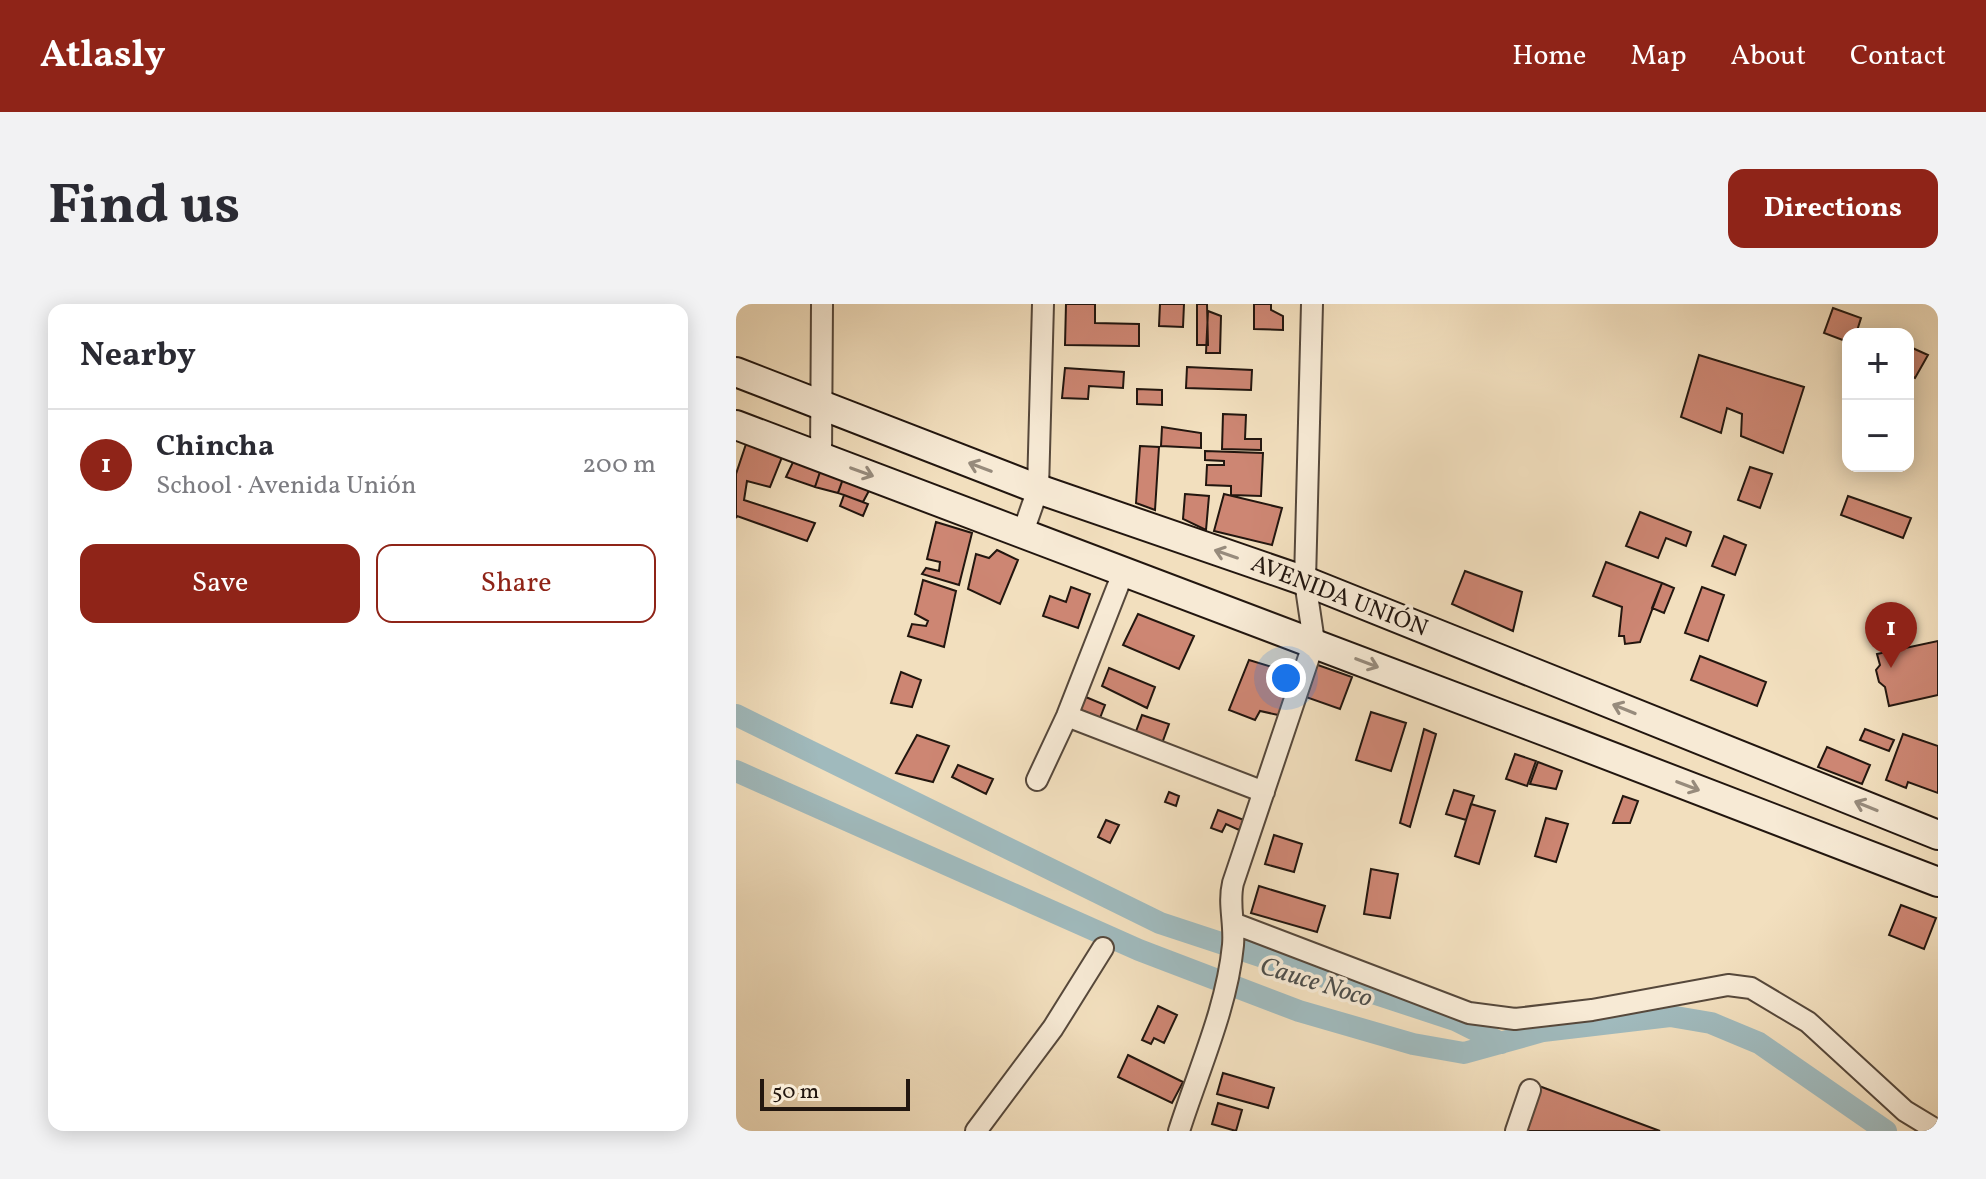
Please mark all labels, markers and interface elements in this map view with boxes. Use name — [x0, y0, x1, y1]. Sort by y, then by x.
text: Atlasly — [40, 30, 166, 83]
text: Home — [1512, 37, 1586, 76]
text: Map — [1630, 37, 1686, 76]
text: About — [1730, 37, 1806, 76]
text: Contact — [1850, 37, 1946, 76]
text: Find us — [48, 169, 240, 247]
button: Directions — [1728, 169, 1938, 248]
map controls — [1842, 328, 1914, 472]
button: + — [1842, 328, 1914, 400]
text: Nearby — [80, 333, 196, 380]
button: − — [1842, 400, 1914, 472]
text: Chincha — [156, 426, 274, 468]
text: 1 — [101, 447, 111, 483]
text: 200 m — [582, 447, 656, 483]
one-way arrow — [968, 459, 993, 474]
one-way arrow — [849, 466, 874, 480]
text: School · Avenida Unión — [156, 468, 416, 504]
button: Save — [80, 544, 360, 623]
button: Share — [376, 544, 656, 623]
one-way arrow — [1213, 546, 1238, 561]
street label: AVENIDA UNIÓN — [1246, 548, 1432, 646]
pin: 1 — [1865, 602, 1917, 668]
one-way arrow — [1354, 657, 1379, 671]
your location — [1266, 658, 1306, 698]
one-way arrow — [1612, 701, 1637, 716]
one-way arrow — [1675, 780, 1700, 794]
one-way arrow — [1854, 798, 1879, 812]
water label: Cauce Noco — [1255, 949, 1377, 1017]
scale bar — [760, 1075, 910, 1111]
text: 50 m — [772, 1077, 819, 1108]

